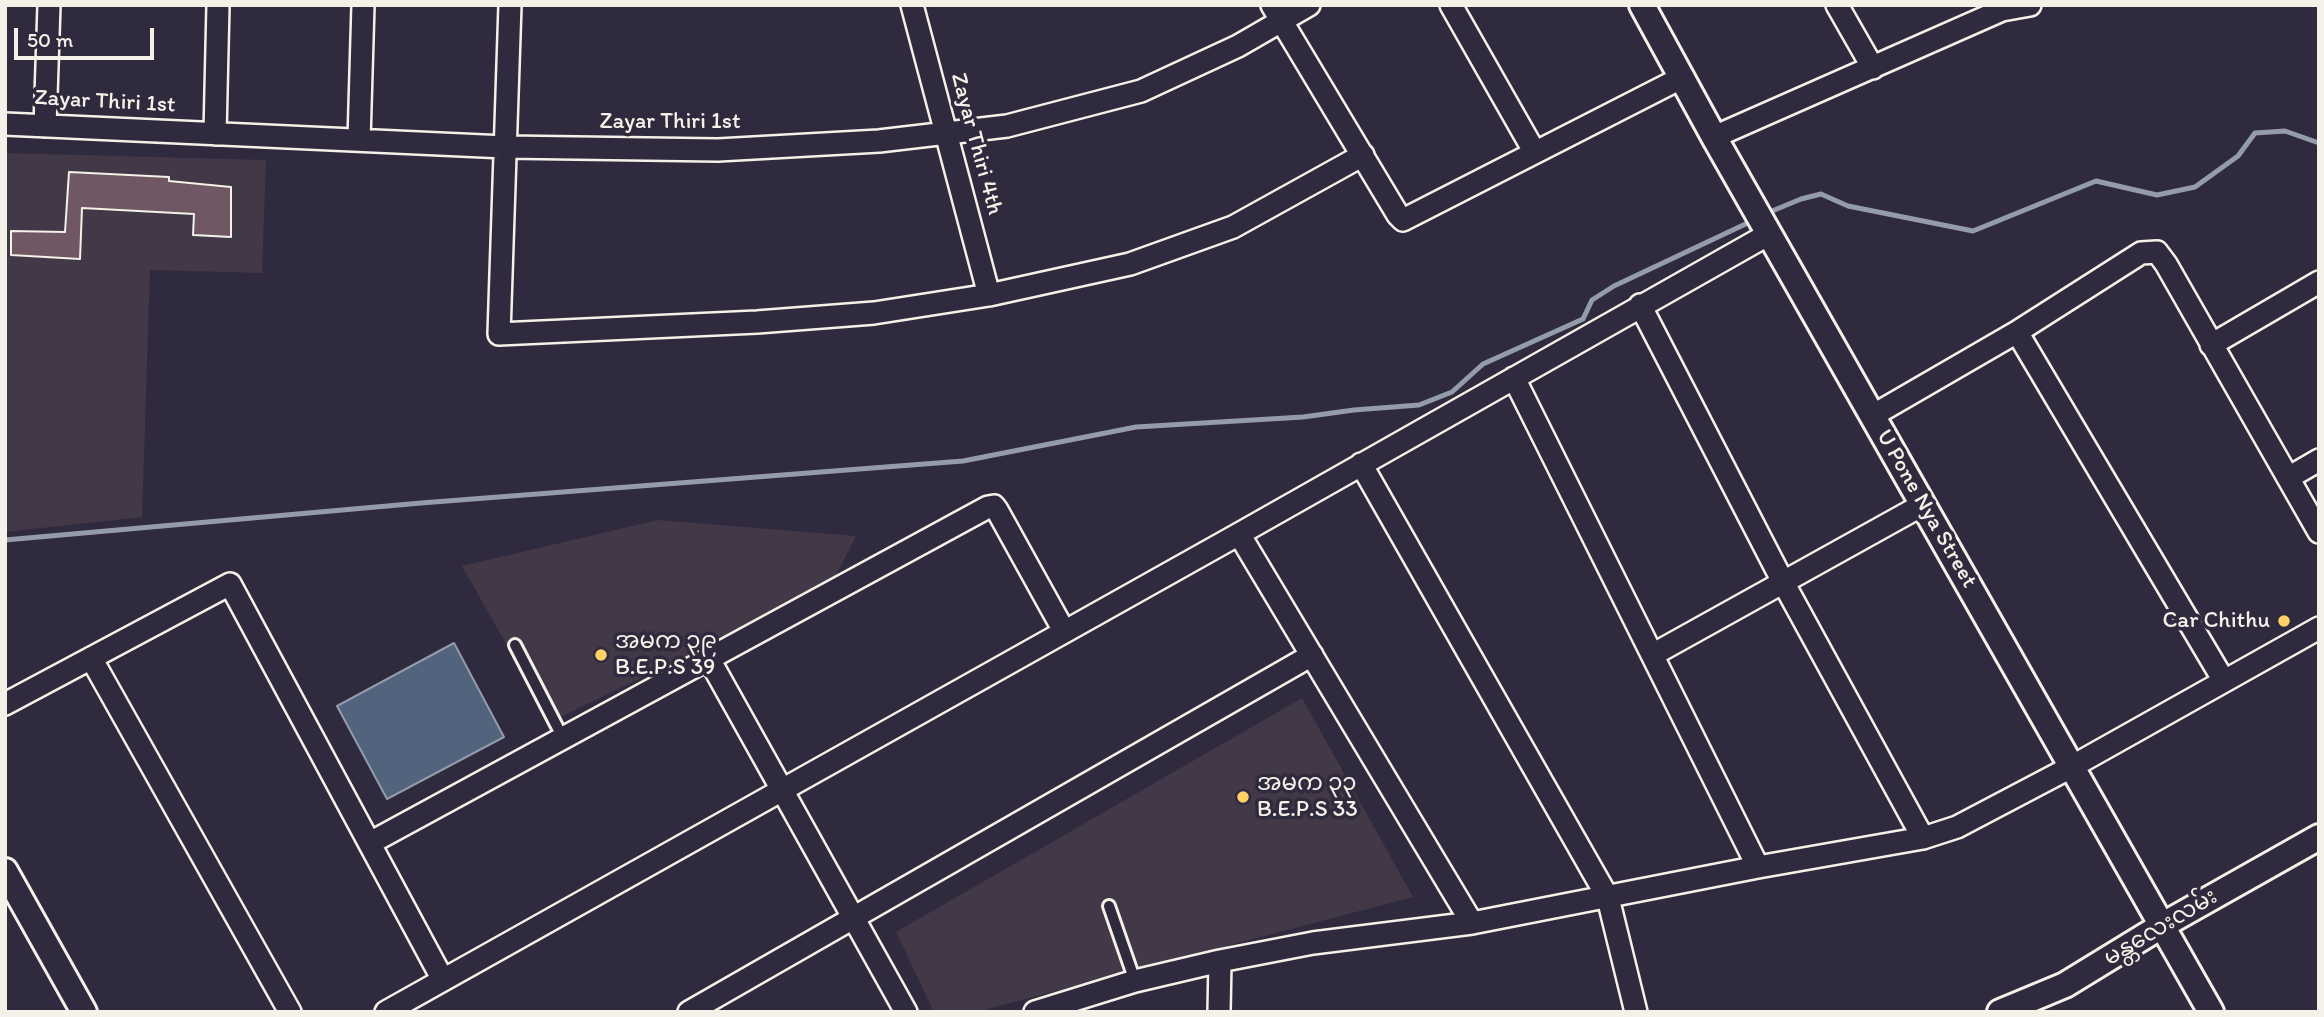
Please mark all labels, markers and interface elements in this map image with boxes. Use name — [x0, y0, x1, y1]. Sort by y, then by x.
scale bar — [18, 14, 158, 58]
text: 50 m — [27, 27, 73, 52]
street label: Zayar Thiri 4th — [944, 70, 1008, 218]
street label: Zayar Thiri 1st — [34, 85, 176, 119]
street label: Zayar Thiri 1st — [599, 108, 741, 136]
street label: U Pone Nya Street — [1870, 425, 1982, 593]
place label: Car Chithu — [2162, 607, 2270, 635]
marker: Car Chithu — [2276, 613, 2292, 629]
place label: အမက ၃၉ B.E.P.S 39 — [615, 628, 717, 682]
marker: အမက ၃၉ B.E.P.S 39 — [593, 647, 609, 663]
place label: အမက ၃၃ B.E.P.S 33 — [1257, 770, 1358, 824]
marker: အမက ၃၃ B.E.P.S 33 — [1235, 789, 1251, 805]
street label: မန္တလေးလမ်း — [2099, 883, 2223, 973]

